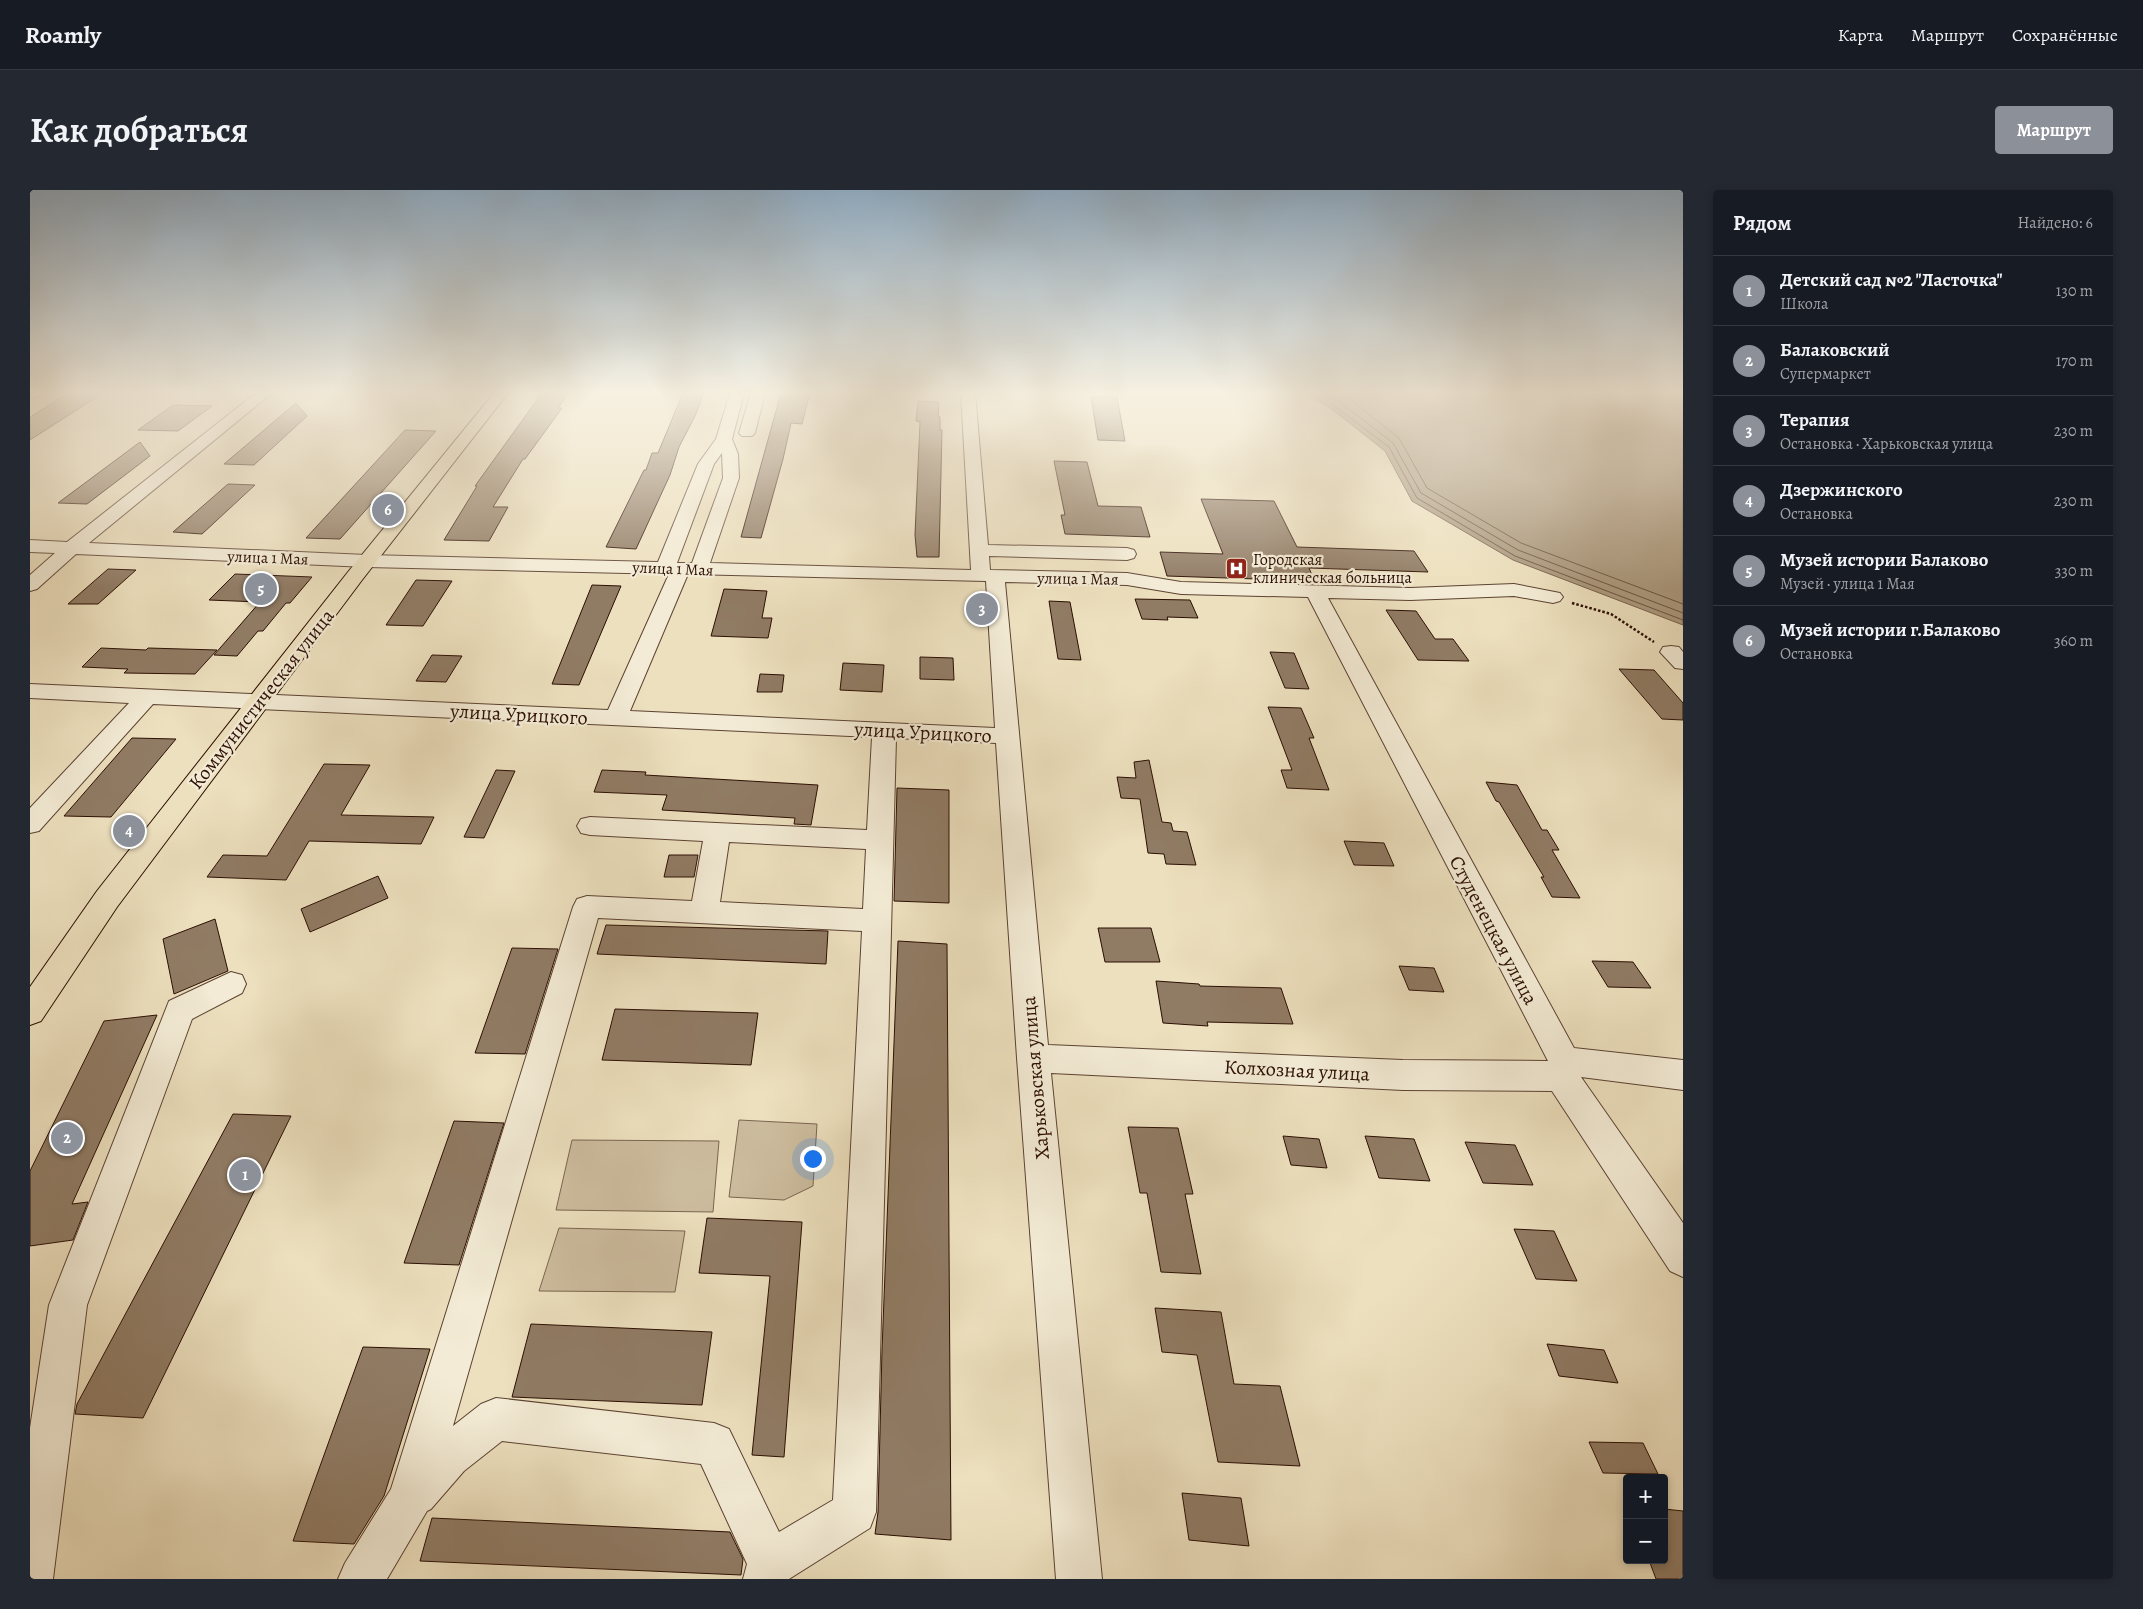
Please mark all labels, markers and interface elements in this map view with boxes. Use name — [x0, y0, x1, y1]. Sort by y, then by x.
text: Roamly — [25, 19, 101, 51]
text: Карта — [1838, 23, 1883, 47]
text: Маршрут — [1911, 23, 1984, 47]
text: Сохранённые — [2012, 23, 2118, 47]
text: Как добраться — [30, 106, 248, 154]
button: Маршрут — [1995, 106, 2113, 154]
text: Рядом — [1733, 209, 1791, 237]
text: Найдено: 6 — [2018, 212, 2093, 234]
text: Детский сад №2 "Ласточка" — [1780, 267, 2003, 293]
text: 1 — [1746, 280, 1752, 302]
text: 130 m — [2056, 280, 2093, 302]
text: Школа — [1780, 293, 1828, 315]
text: Балаковский — [1780, 337, 1890, 363]
text: 2 — [1745, 350, 1753, 372]
text: 170 m — [2056, 350, 2093, 372]
text: Супермаркет — [1780, 363, 1871, 385]
text: Терапия — [1780, 407, 1850, 433]
text: 3 — [1746, 420, 1752, 442]
text: 230 m — [2054, 420, 2093, 442]
text: Остановка · Харьковская улица — [1780, 433, 1993, 455]
text: Дзержинского — [1780, 477, 1903, 503]
text: 4 — [1745, 490, 1753, 512]
text: 230 m — [2054, 490, 2093, 512]
pin: 6 — [372, 491, 404, 529]
text: Остановка — [1780, 503, 1853, 525]
street label: улица 1 Мая — [226, 546, 309, 570]
text: Музей истории Балаково — [1780, 547, 1988, 573]
place label: Городская клиническая больница — [1253, 549, 1412, 589]
hospital icon: Городская клиническая больница — [1225, 556, 1249, 580]
street label: улица 1 Мая — [631, 557, 714, 581]
text: 5 — [1746, 560, 1752, 582]
text: 330 m — [2055, 560, 2093, 582]
street label: улица 1 Мая — [1036, 567, 1119, 591]
pin: 5 — [245, 570, 277, 608]
text: Музей · улица 1 Мая — [1780, 573, 1915, 595]
pin: 3 — [966, 590, 998, 628]
street label: Коммунистическая улица — [182, 603, 341, 795]
text: Музей истории г.Балаково — [1780, 617, 2000, 643]
text: 6 — [1745, 630, 1753, 652]
text: 360 m — [2054, 630, 2093, 652]
text: Остановка — [1780, 643, 1853, 665]
street label: улица Урицкого — [449, 697, 588, 732]
street label: улица Урицкого — [853, 715, 992, 750]
pin: 4 — [113, 812, 145, 850]
street label: Студенецкая улица — [1443, 851, 1545, 1010]
street label: Харьковская улица — [1015, 995, 1056, 1161]
street label: Колхозная улица — [1223, 1053, 1371, 1088]
pin: 2 — [51, 1119, 83, 1157]
your location — [800, 1146, 826, 1172]
pin: 1 — [229, 1156, 261, 1194]
map controls — [1623, 1474, 1668, 1564]
button: + — [1623, 1474, 1668, 1519]
button: − — [1623, 1519, 1668, 1564]

